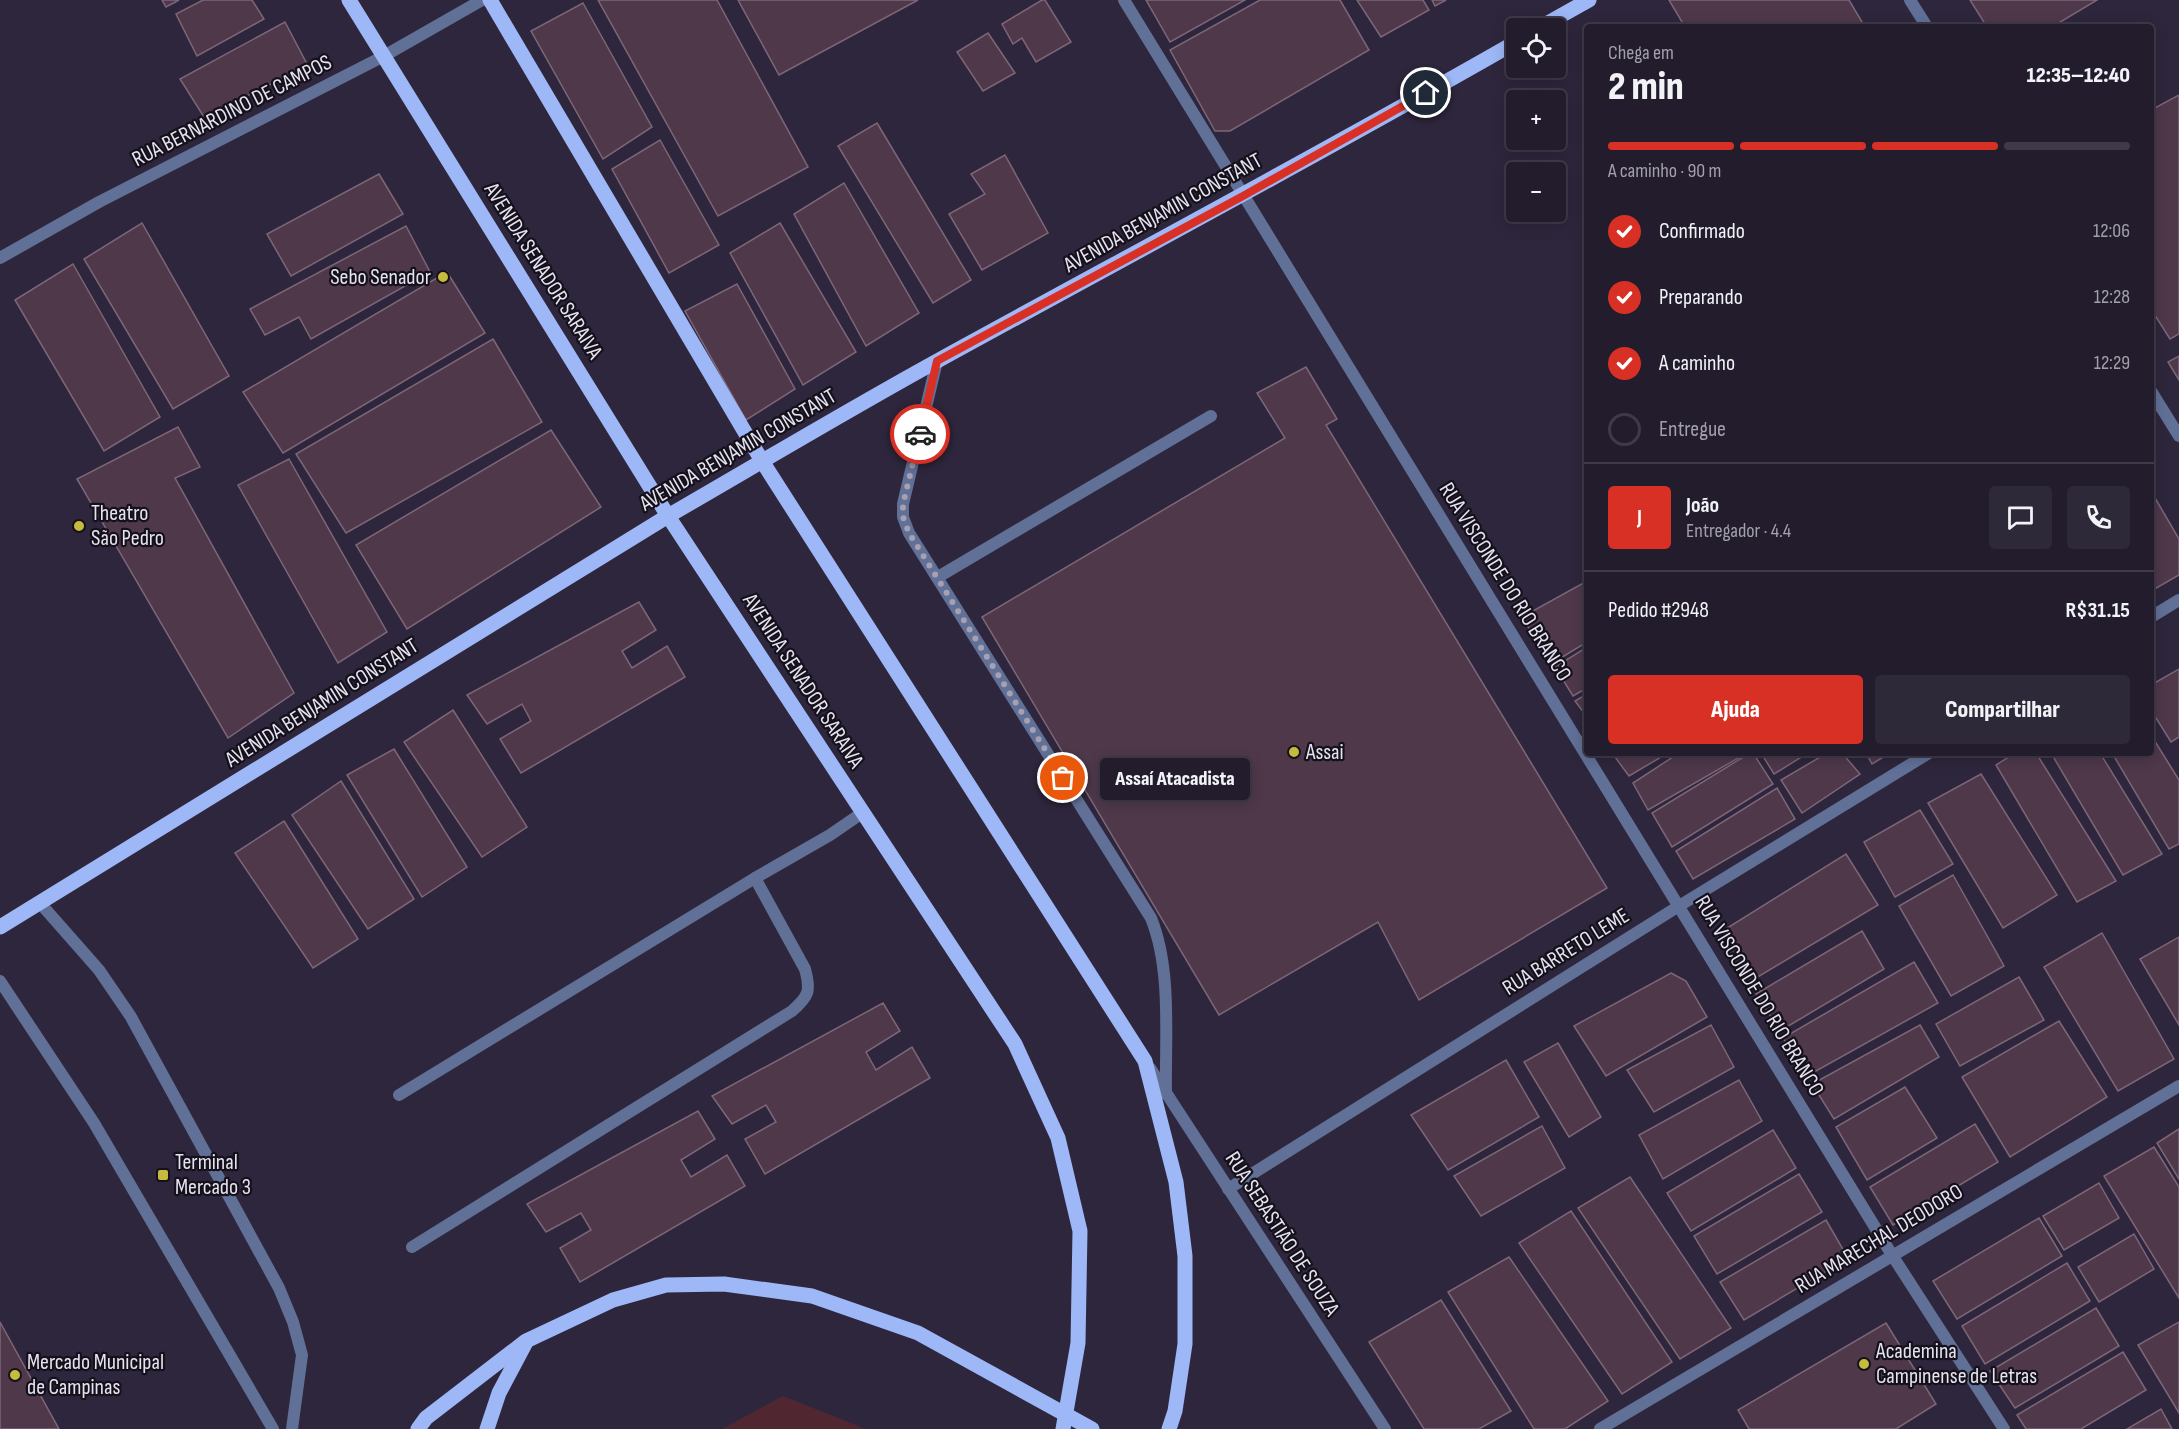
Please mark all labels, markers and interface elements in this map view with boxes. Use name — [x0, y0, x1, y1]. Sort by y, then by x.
map controls — [1506, 18, 1566, 222]
button: locate — [1506, 18, 1566, 78]
text: Chega em — [1608, 41, 1674, 65]
street label: RUA BERNARDINO DE CAMPOS — [128, 49, 336, 173]
text: 12:35–12:40 — [2027, 62, 2130, 89]
text: 2 min — [1608, 64, 1684, 111]
pin — [1400, 67, 1451, 118]
icon: home — [1409, 76, 1442, 109]
button: + — [1506, 90, 1566, 150]
street label: AVENIDA BENJAMIN CONSTANT — [1058, 147, 1267, 279]
text: A caminho · 90 m — [1608, 159, 1721, 183]
button: − — [1506, 162, 1566, 222]
street label: AVENIDA SENADOR SARAIVA — [477, 177, 608, 365]
icon: check — [1608, 215, 1641, 248]
text: Confirmado — [1659, 218, 1745, 245]
text: 12:06 — [2093, 219, 2130, 243]
place label: Sebo Senador — [330, 264, 431, 291]
marker: Sebo Senador — [436, 270, 450, 284]
icon: check — [1608, 281, 1641, 314]
text: Preparando — [1659, 284, 1743, 311]
text: 12:28 — [2094, 285, 2130, 309]
icon: check — [1608, 347, 1641, 380]
text: A caminho — [1659, 350, 1735, 377]
text: 12:29 — [2094, 351, 2130, 375]
street label: AVENIDA BENJAMIN CONSTANT — [634, 383, 841, 518]
courier — [890, 404, 950, 464]
text: Entregue — [1659, 416, 1726, 443]
icon: car — [904, 418, 937, 451]
street label: RUA VISCONDE DO RIO BRANCO — [1433, 478, 1577, 686]
button: chat — [1989, 486, 2052, 549]
button: phone — [2067, 486, 2130, 549]
text: João — [1686, 492, 1719, 519]
place label: Theatro São Pedro — [91, 500, 164, 552]
text: J — [1637, 504, 1642, 531]
marker: Theatro São Pedro — [72, 519, 86, 533]
text: Entregador · 4.4 — [1686, 519, 1791, 543]
street label: AVENIDA SENADOR SARAIVA — [736, 588, 870, 774]
text: Pedido #2948 — [1608, 597, 1709, 624]
text: R$31.15 — [2065, 597, 2130, 624]
street label: AVENIDA BENJAMIN CONSTANT — [220, 633, 424, 774]
button: Ajuda — [1608, 675, 1863, 744]
button: Compartilhar — [1875, 675, 2130, 744]
place label: Assai — [1305, 739, 1344, 766]
marker: Assai — [1287, 745, 1301, 759]
pin — [1037, 752, 1088, 803]
callout: Assaí Atacadista — [1099, 757, 1249, 799]
icon: bag — [1046, 761, 1079, 794]
text: Assaí Atacadista — [1115, 767, 1235, 791]
street label: RUA VISCONDE DO RIO BRANCO — [1688, 891, 1830, 1101]
street label: RUA BARRETO LEME — [1498, 902, 1634, 1002]
street label: RUA SEBASTIÃO DE SOUZA — [1219, 1147, 1346, 1322]
place label: Terminal Mercado 3 — [175, 1149, 251, 1201]
marker: Terminal Mercado 3 — [156, 1168, 170, 1182]
street label: RUA MARECHAL DEODORO — [1790, 1178, 1968, 1300]
place label: Academina Campinense de Letras — [1875, 1338, 2037, 1390]
place label: Mercado Municipal de Campinas — [27, 1349, 164, 1401]
marker: Academina Campinense de Letras — [1857, 1357, 1871, 1371]
marker: Mercado Municipal de Campinas — [8, 1368, 22, 1382]

